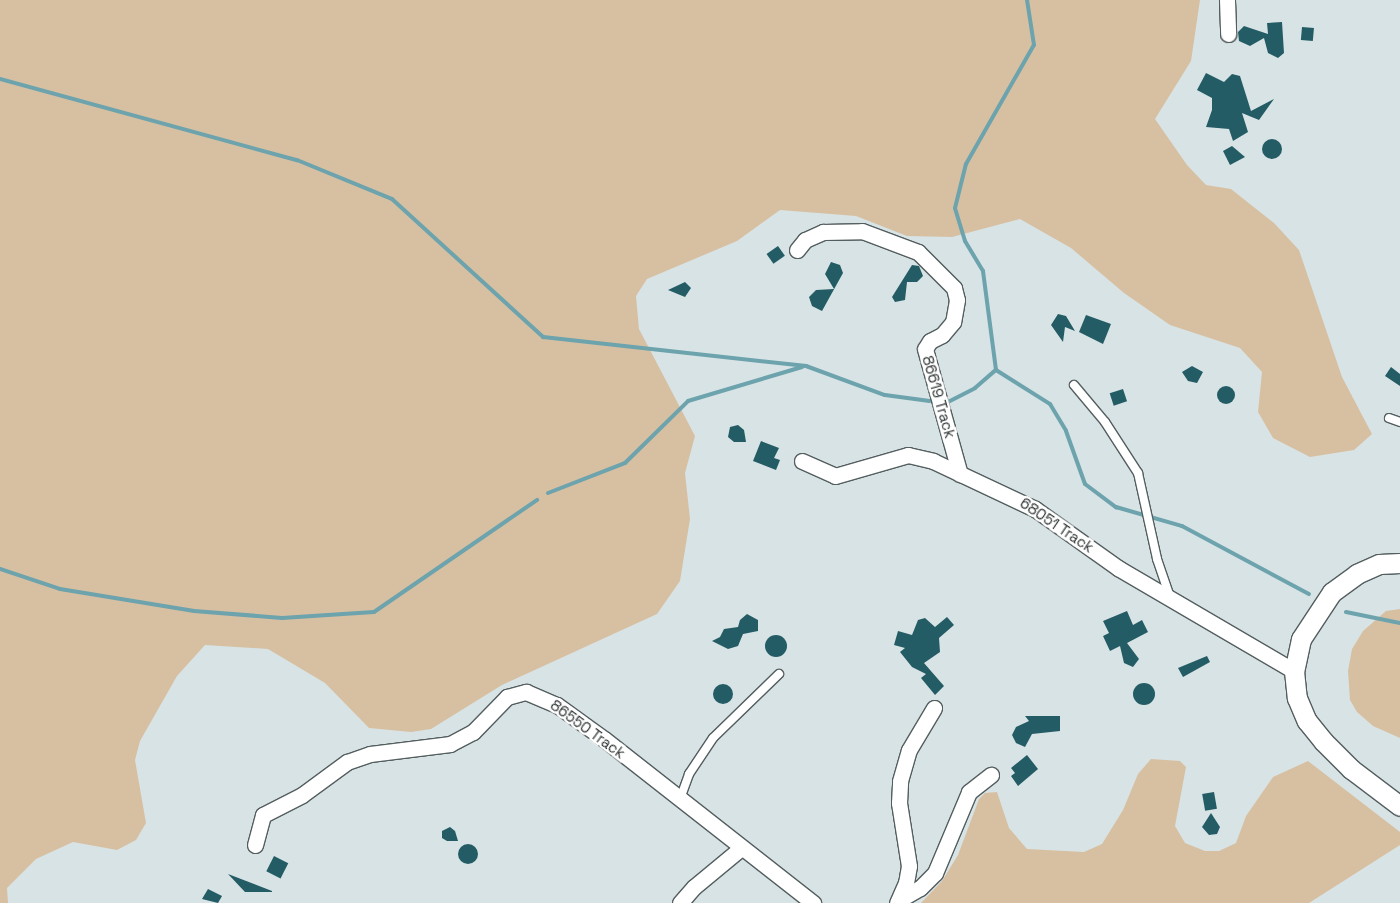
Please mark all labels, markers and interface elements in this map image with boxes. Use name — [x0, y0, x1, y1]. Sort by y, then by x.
street label: 86619 Track — [919, 353, 959, 441]
street label: 68051 Track — [1016, 494, 1098, 556]
street label: 86550 Track — [547, 696, 629, 762]

